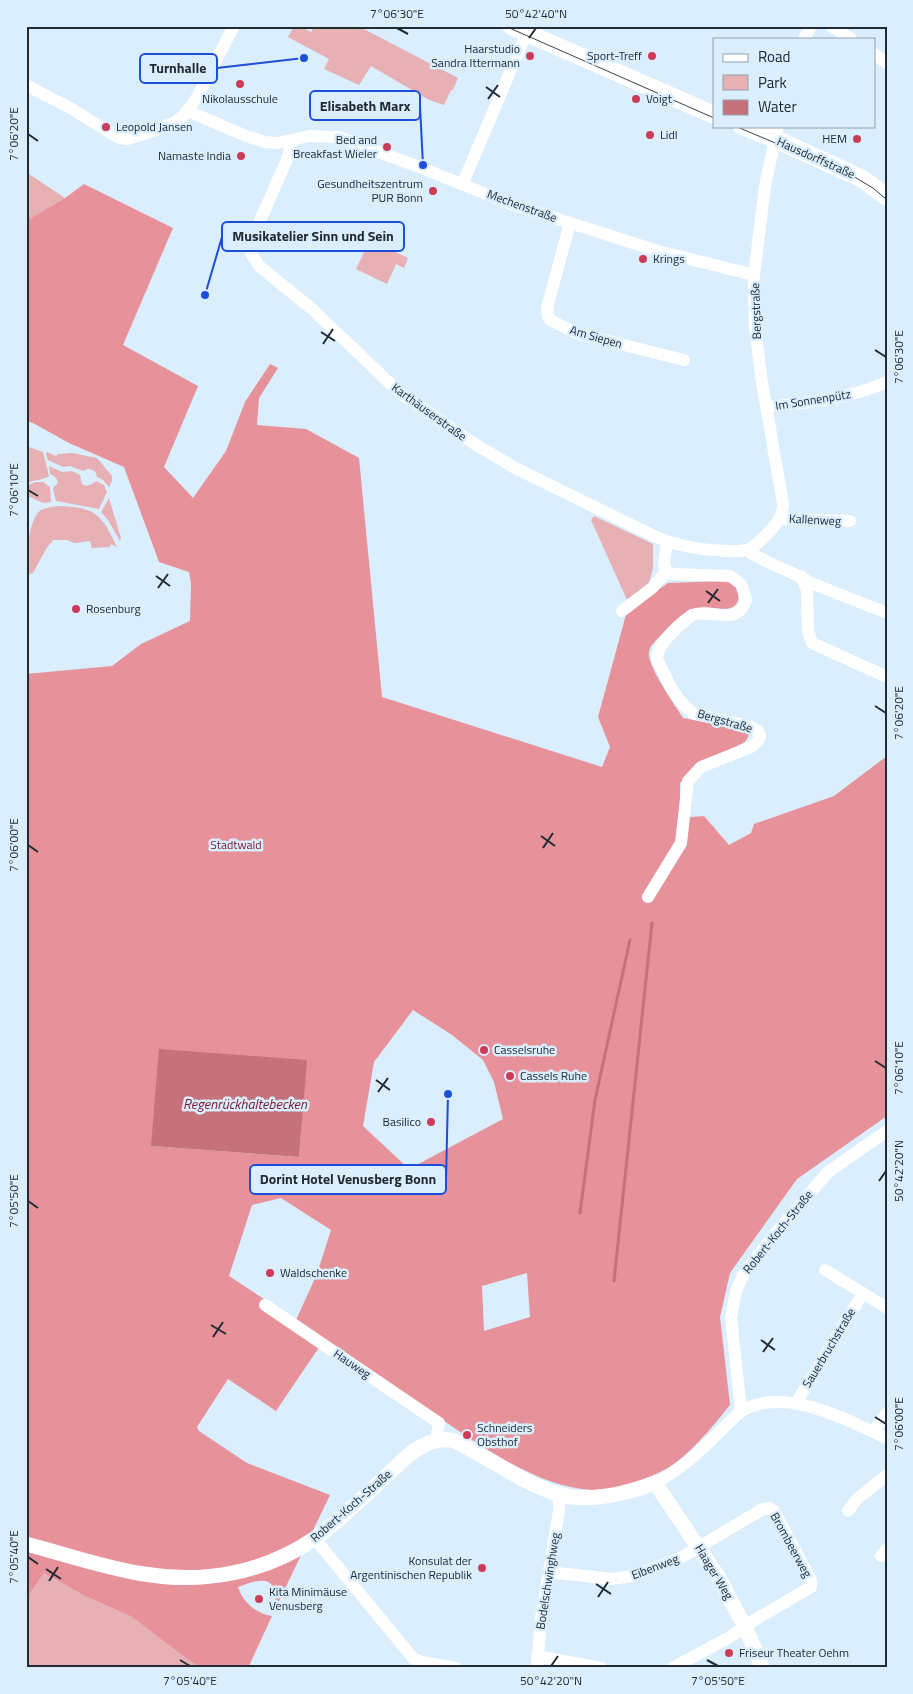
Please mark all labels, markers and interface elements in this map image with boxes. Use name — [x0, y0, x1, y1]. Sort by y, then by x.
text: 7°06'30"E — [370, 4, 424, 23]
text: 50°42'40"N — [505, 4, 567, 23]
legend — [713, 38, 876, 128]
place label: Haarstudio Sandra Ittermann — [431, 39, 520, 72]
text: Road — [758, 45, 790, 68]
place label: Sport-Treff — [587, 46, 642, 65]
marker: Haarstudio Sandra Ittermann — [524, 50, 536, 62]
marker: Sport-Treff — [646, 50, 658, 62]
callout: Turnhalle — [140, 54, 217, 83]
text: Turnhalle — [150, 57, 206, 78]
text: Park — [758, 71, 787, 94]
marker: Nikolausschule — [234, 78, 246, 90]
place label: Nikolausschule — [202, 89, 278, 108]
place label: Voigt — [646, 89, 673, 108]
callout: Elisabeth Marx — [310, 91, 420, 120]
marker: Voigt — [630, 93, 642, 105]
text: Elisabeth Marx — [320, 95, 411, 116]
text: Water — [758, 95, 797, 118]
text: 7°06'20"E — [4, 107, 23, 161]
place label: Leopold Jansen — [116, 117, 193, 136]
marker: Leopold Jansen — [100, 121, 112, 133]
place label: Lidl — [660, 125, 678, 144]
marker: Lidl — [644, 129, 656, 141]
place label: HEM — [822, 129, 847, 148]
place label: Bed and Breakfast Wieler — [293, 130, 377, 163]
street label: Hausdorffstraße — [774, 132, 858, 183]
marker: HEM — [851, 133, 863, 145]
marker: Bed and Breakfast Wieler — [381, 141, 393, 153]
place label: Namaste India — [158, 146, 231, 165]
marker: Namaste India — [235, 150, 247, 162]
place label: Gesundheitszentrum PUR Bonn — [317, 174, 423, 207]
street label: Mechenstraße — [485, 184, 560, 227]
marker: Gesundheitszentrum PUR Bonn — [427, 185, 439, 197]
callout: Musikatelier Sinn und Sein — [222, 222, 404, 251]
text: Musikatelier Sinn und Sein — [232, 225, 394, 246]
place label: Krings — [653, 249, 685, 268]
marker: Krings — [637, 253, 649, 265]
street label: Bergstraße — [745, 282, 766, 340]
street label: Am Siepen — [568, 320, 625, 353]
text: 7°06'30"E — [889, 330, 908, 384]
street label: Karthäuserstraße — [388, 378, 471, 445]
street label: Im Sonnenpütz — [774, 384, 852, 415]
text: 7°06'10"E — [4, 463, 23, 517]
street label: Kallenweg — [788, 509, 842, 530]
place label: Rosenburg — [86, 599, 141, 618]
marker: Rosenburg — [70, 603, 82, 615]
text: 7°06'20"E — [889, 686, 908, 740]
street label: Bergstraße — [695, 704, 755, 737]
text: 7°06'00"E — [4, 818, 23, 872]
park label: Stadtwald — [210, 835, 262, 854]
place label: Casselsruhe — [494, 1040, 555, 1059]
text: 7°06'10"E — [889, 1041, 908, 1095]
marker: Casselsruhe — [478, 1044, 490, 1056]
place label: Cassels Ruhe — [520, 1066, 587, 1085]
marker: Cassels Ruhe — [504, 1070, 516, 1082]
water label: Regenrückhaltebecken — [183, 1093, 308, 1114]
place label: Basilico — [382, 1112, 421, 1131]
marker: Basilico — [425, 1116, 437, 1128]
text: 50°42'20"N — [889, 1140, 908, 1202]
callout: Dorint Hotel Venusberg Bonn — [250, 1165, 446, 1194]
text: Dorint Hotel Venusberg Bonn — [260, 1168, 436, 1189]
text: 7°05'50"E — [4, 1174, 23, 1228]
street label: Robert-Koch-Straße — [738, 1186, 817, 1278]
place label: Waldschenke — [280, 1263, 347, 1282]
marker: Waldschenke — [264, 1267, 276, 1279]
street label: Sauerbruchstraße — [797, 1304, 860, 1391]
street label: Hauweg — [330, 1344, 375, 1383]
text: 7°06'00"E — [889, 1397, 908, 1451]
place label: Schneiders Obsthof — [477, 1418, 533, 1451]
marker: Schneiders Obsthof — [461, 1429, 473, 1441]
street label: Robert-Koch-Straße — [306, 1465, 396, 1546]
street label: Brombeerweg — [766, 1509, 817, 1581]
text: 7°05'40"E — [4, 1530, 23, 1584]
street label: Bodelschwinghweg — [530, 1531, 565, 1631]
street label: Haager Weg — [690, 1540, 738, 1603]
street label: Eibenweg — [628, 1549, 681, 1584]
place label: Konsulat der Argentinischen Republik — [350, 1551, 472, 1584]
marker: Konsulat der Argentinischen Republik — [476, 1562, 488, 1574]
place label: Kita Minimäuse Venusberg — [269, 1582, 347, 1615]
marker: Kita Minimäuse Venusberg — [253, 1593, 265, 1605]
place label: Friseur Theater Oehm — [739, 1643, 849, 1662]
marker: Friseur Theater Oehm — [723, 1647, 735, 1659]
text: 7°05'40"E — [163, 1671, 217, 1690]
text: 50°42'20"N — [520, 1671, 582, 1690]
text: 7°05'50"E — [691, 1671, 745, 1690]

